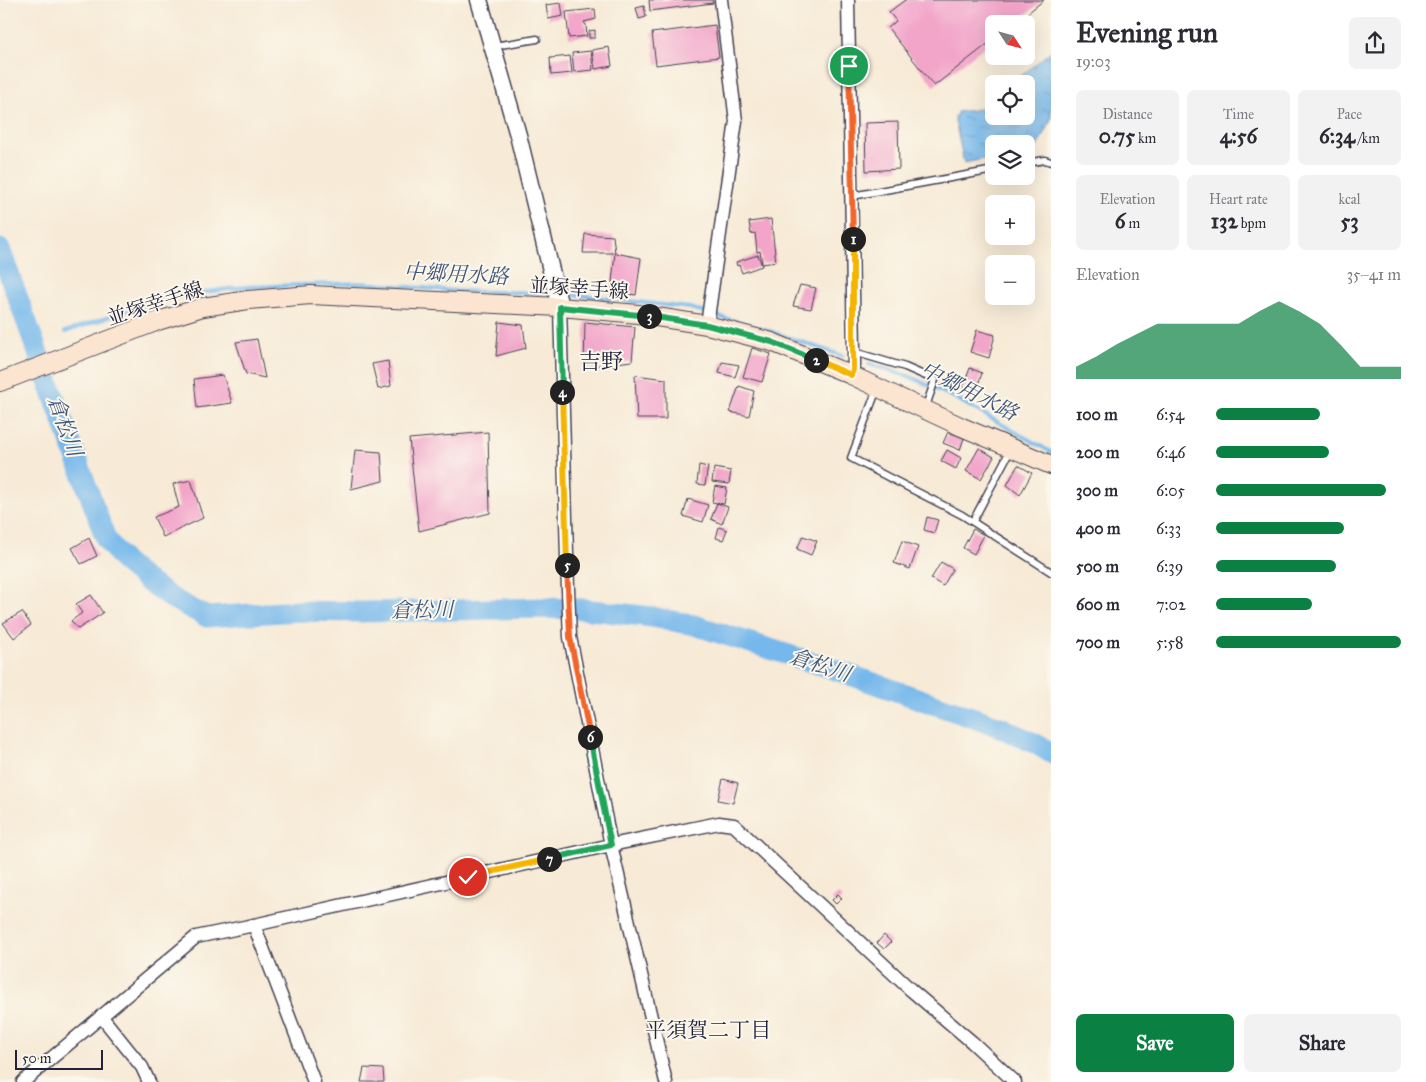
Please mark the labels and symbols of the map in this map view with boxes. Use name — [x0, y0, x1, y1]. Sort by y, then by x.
north arrow — [985, 15, 1035, 65]
pin — [828, 45, 870, 87]
pin: 1 — [840, 226, 866, 252]
water label: 中郷用水路 — [403, 258, 511, 290]
street label: 並塚幸手線 — [528, 273, 630, 303]
street label: 並塚幸手線 — [104, 276, 206, 330]
pin: 3 — [636, 304, 662, 328]
district label: 吉野 — [579, 348, 623, 375]
pin: 2 — [804, 348, 828, 372]
water label: 中郷用水路 — [916, 356, 1023, 427]
pin: 4 — [550, 380, 574, 404]
water label: 倉松川 — [42, 392, 89, 462]
pin: 5 — [554, 552, 580, 578]
water label: 倉松川 — [390, 596, 456, 624]
water label: 倉松川 — [786, 643, 856, 688]
pin: 6 — [578, 724, 602, 750]
pin: 7 — [536, 846, 562, 872]
pin — [447, 856, 489, 898]
district label: 平須賀二丁目 — [645, 1017, 771, 1043]
scale bar — [15, 1047, 102, 1070]

